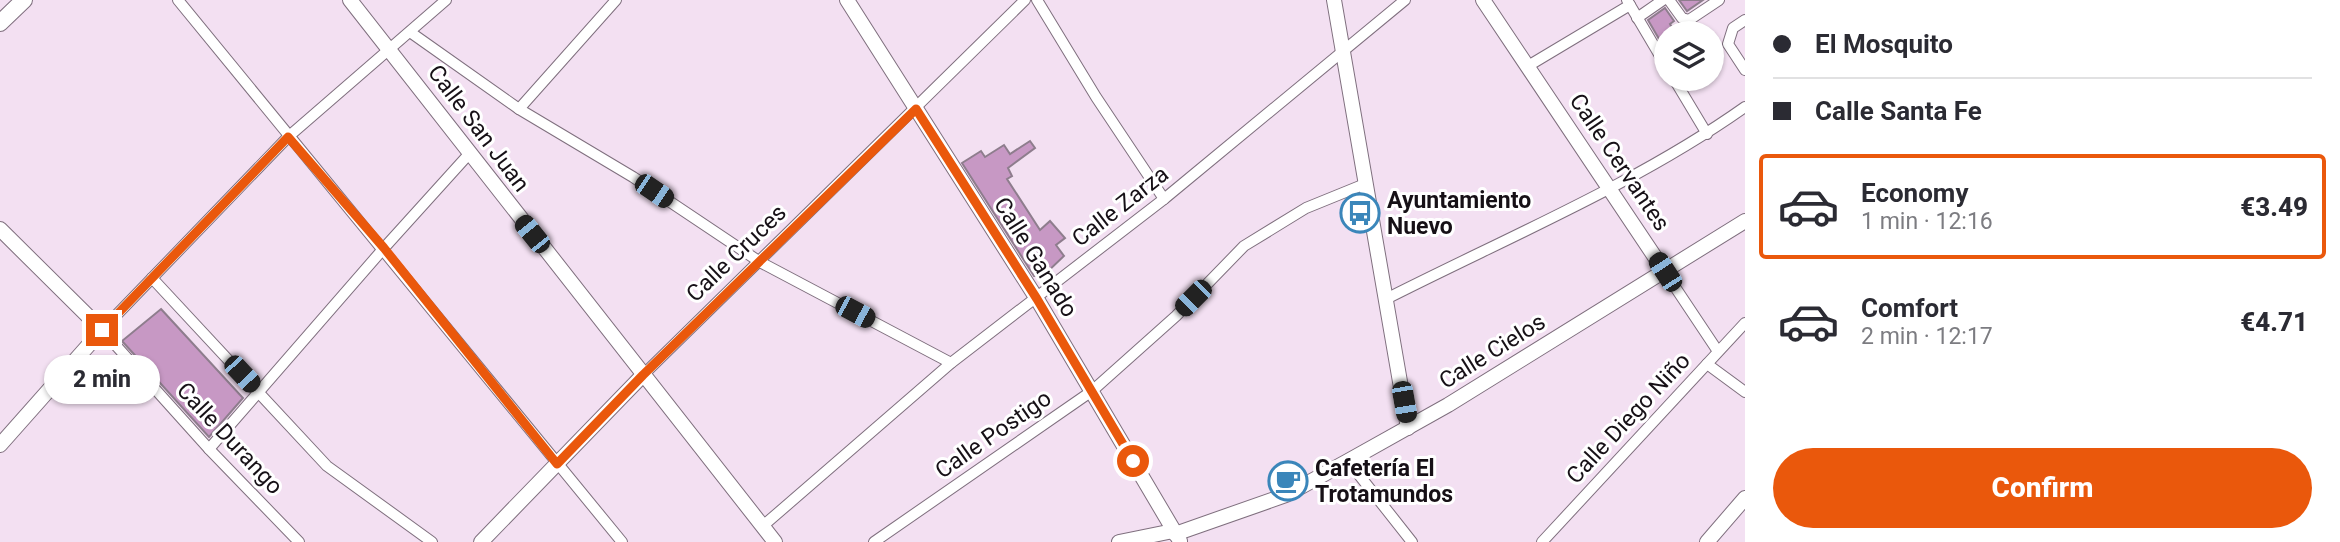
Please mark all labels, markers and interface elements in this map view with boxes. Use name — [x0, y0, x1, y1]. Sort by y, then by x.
map controls — [1654, 21, 1724, 91]
button: layers — [1654, 21, 1724, 91]
text: El Mosquito — [1815, 29, 1953, 59]
street label: Calle San Juan — [422, 60, 535, 197]
street label: Calle Cervantes — [1564, 89, 1675, 236]
text: Calle Santa Fe — [1815, 96, 1982, 126]
street label: Calle Zarza — [1067, 160, 1174, 252]
car — [631, 171, 678, 211]
icon: car — [1777, 175, 1840, 238]
text: Economy — [1861, 178, 1968, 208]
place label: Ayuntamiento Nuevo — [1387, 187, 1531, 240]
street label: Calle Ganado — [988, 192, 1083, 322]
bus stop icon: Ayuntamiento Nuevo — [1339, 192, 1381, 234]
text: €3.49 — [2240, 192, 2308, 222]
street label: Calle Cruces — [681, 199, 792, 308]
text: 1 min · 12:16 — [1861, 208, 1993, 235]
car — [511, 211, 554, 257]
car — [1645, 249, 1686, 295]
car — [1171, 276, 1216, 320]
icon: car — [1777, 290, 1840, 353]
car — [832, 293, 879, 331]
text: Comfort — [1861, 293, 1958, 323]
text: €4.71 — [2240, 307, 2308, 337]
street label: Calle Cielos — [1434, 308, 1550, 395]
route end — [86, 314, 118, 346]
text: 2 min · 12:17 — [1861, 323, 1993, 350]
street label: Calle Diego Niño — [1561, 347, 1696, 489]
car — [220, 351, 265, 397]
callout: 2 min — [44, 354, 160, 404]
text: 2 min — [73, 366, 131, 393]
street label: Calle Durango — [171, 377, 288, 500]
car — [1391, 379, 1418, 425]
street label: Calle Postigo — [930, 385, 1056, 484]
route start — [1117, 445, 1149, 477]
button: Confirm — [1773, 448, 2312, 528]
place label: Cafetería El Trotamundos — [1315, 455, 1453, 508]
cafe icon: Cafetería El Trotamundos — [1267, 460, 1309, 502]

